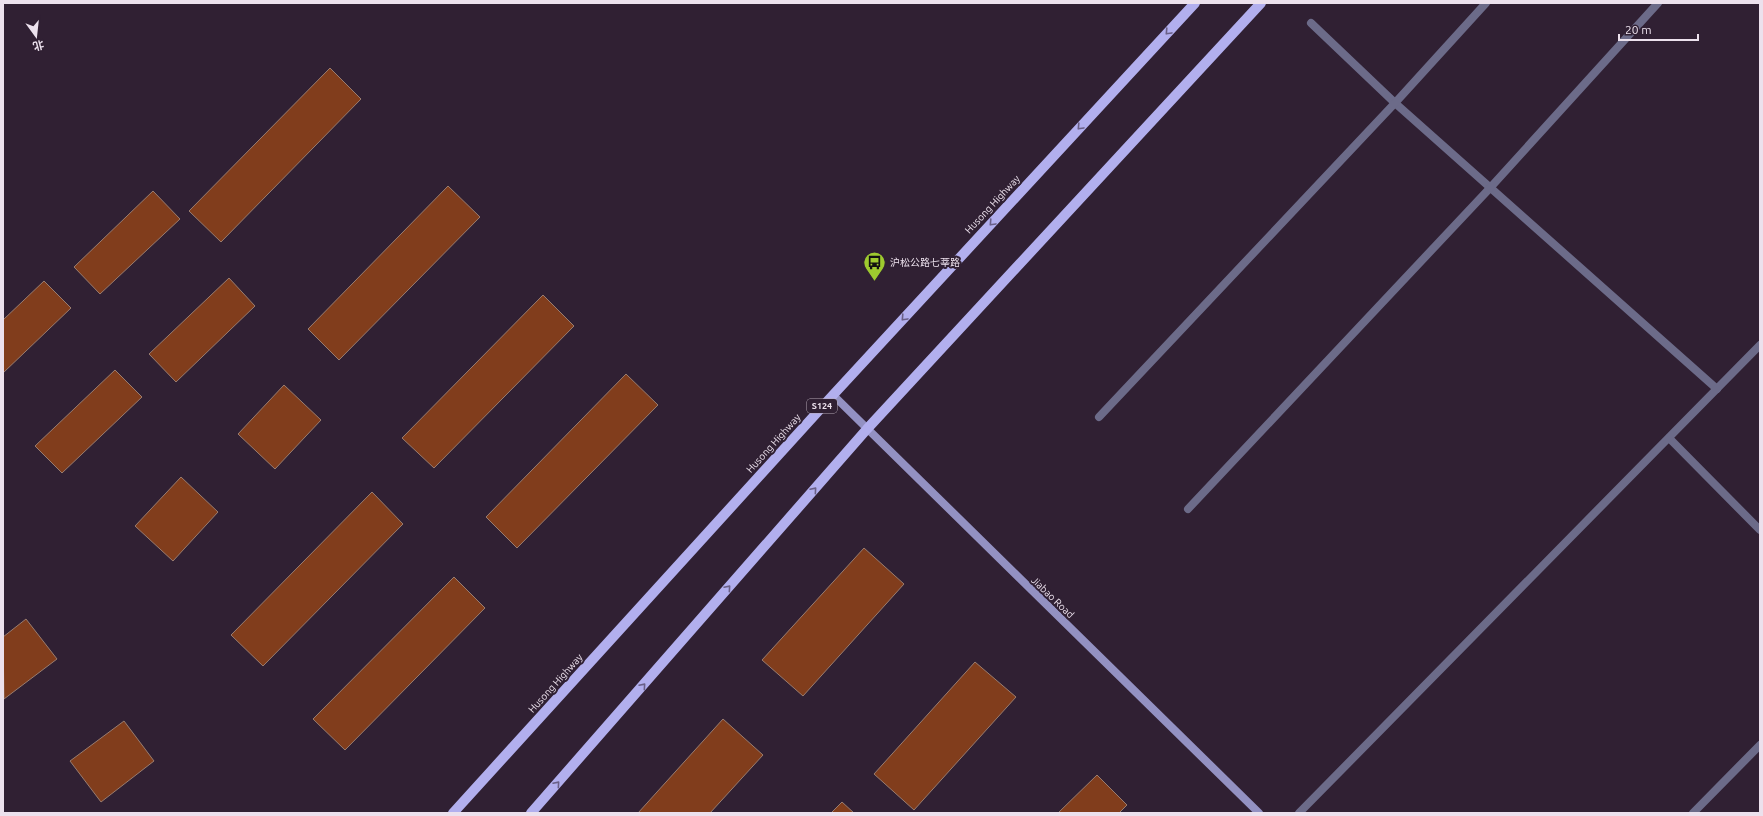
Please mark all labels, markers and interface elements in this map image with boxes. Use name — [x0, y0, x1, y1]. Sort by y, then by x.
north arrow — [16, 16, 56, 56]
scale bar — [1619, 16, 1698, 42]
text: 20 m — [1625, 23, 1652, 36]
one-way arrow — [1166, 27, 1173, 35]
text: 北 — [32, 38, 45, 53]
one-way arrow — [1077, 122, 1085, 130]
street label: Husong Highway — [963, 173, 1022, 236]
one-way arrow — [989, 218, 997, 226]
bus stop icon: 沪松公路七莘路 — [862, 249, 888, 282]
place label: 沪松公路七莘路 — [890, 257, 960, 268]
one-way arrow — [901, 313, 908, 321]
road number: S124 — [807, 399, 837, 413]
street label: Husong Highway — [744, 412, 803, 475]
one-way arrow — [809, 487, 816, 495]
street label: Jiabao Road — [1029, 574, 1076, 620]
one-way arrow — [724, 585, 731, 593]
street label: Husong Highway — [526, 652, 585, 715]
one-way arrow — [638, 683, 645, 690]
one-way arrow — [553, 781, 560, 788]

